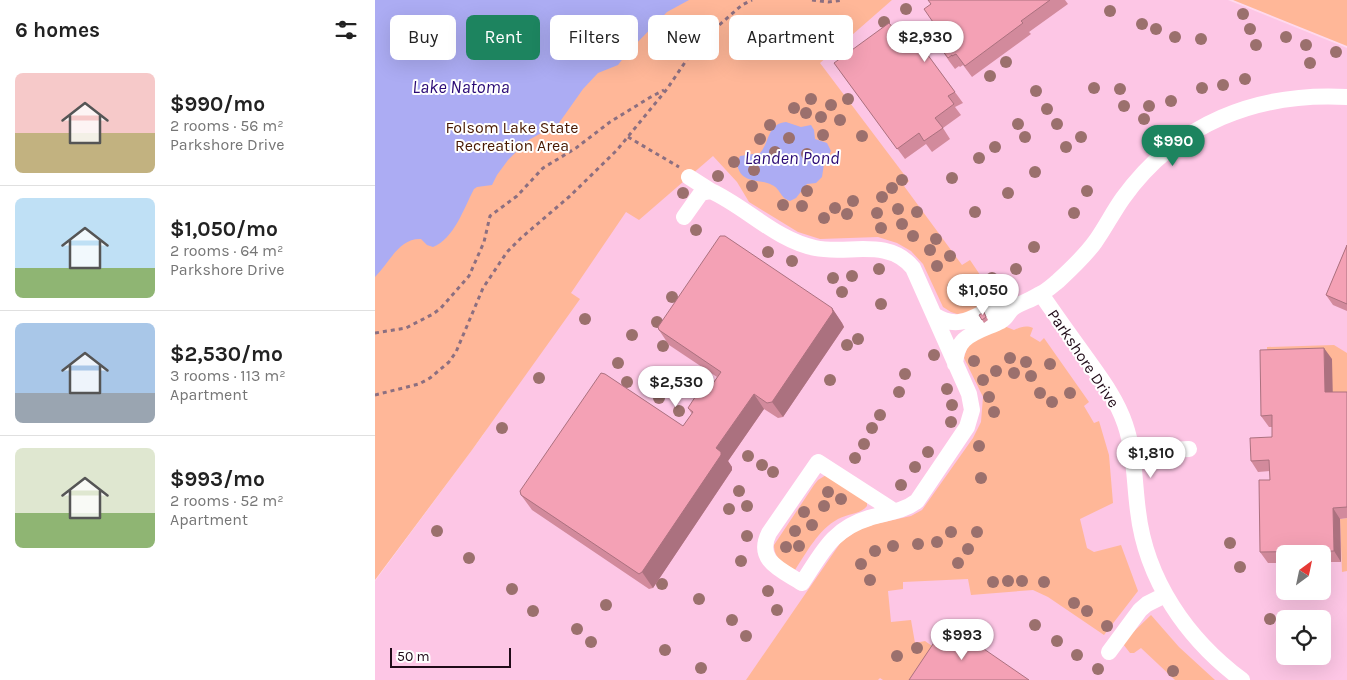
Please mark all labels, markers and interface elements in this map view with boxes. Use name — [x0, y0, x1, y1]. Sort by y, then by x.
chip: Buy — [390, 15, 456, 60]
chip: Rent — [466, 15, 540, 60]
chip: Filters — [550, 15, 638, 60]
chip: New — [648, 15, 719, 60]
chip: Apartment — [729, 15, 853, 60]
icon: filters — [332, 16, 360, 44]
text: 6 homes — [15, 18, 100, 42]
pin: $2,930 — [884, 20, 966, 63]
text: $2,930 — [898, 27, 952, 46]
water label: Lake Natoma — [412, 76, 510, 98]
text: $990/mo — [170, 92, 265, 116]
icon: home — [55, 93, 115, 153]
text: 2 rooms · 56 m² — [170, 116, 284, 135]
park label: Folsom Lake State Recreation Area — [445, 118, 579, 155]
pin: $990 — [1143, 124, 1203, 167]
text: $990 — [1153, 131, 1193, 150]
text: Parkshore Drive — [170, 135, 284, 154]
water label: Landen Pond — [744, 147, 840, 169]
text: $1,050/mo — [170, 217, 278, 241]
icon: home — [55, 218, 115, 278]
text: 2 rooms · 64 m² — [170, 241, 283, 260]
text: Parkshore Drive — [170, 260, 284, 279]
pin: $1,050 — [942, 274, 1024, 316]
text: $1,050 — [958, 280, 1008, 299]
street label: Parkshore Drive — [1044, 306, 1123, 411]
text: $2,530/mo — [170, 342, 283, 366]
icon: home — [55, 343, 115, 403]
text: 3 rooms · 113 m² — [170, 366, 286, 385]
pin: $2,530 — [635, 366, 717, 408]
text: $2,530 — [649, 372, 703, 391]
text: Apartment — [170, 385, 248, 404]
pin: $1,810 — [1110, 436, 1192, 479]
text: $1,810 — [1128, 443, 1174, 462]
text: $993/mo — [170, 467, 265, 491]
icon: home — [55, 468, 115, 528]
text: 2 rooms · 52 m² — [170, 491, 284, 510]
text: Apartment — [170, 510, 248, 529]
north arrow — [1276, 545, 1331, 600]
map controls — [1276, 545, 1331, 665]
button: locate — [1276, 610, 1331, 665]
pin: $993 — [932, 618, 992, 661]
text: $993 — [942, 625, 982, 644]
scale bar — [390, 645, 511, 668]
text: 50 m — [397, 648, 430, 665]

